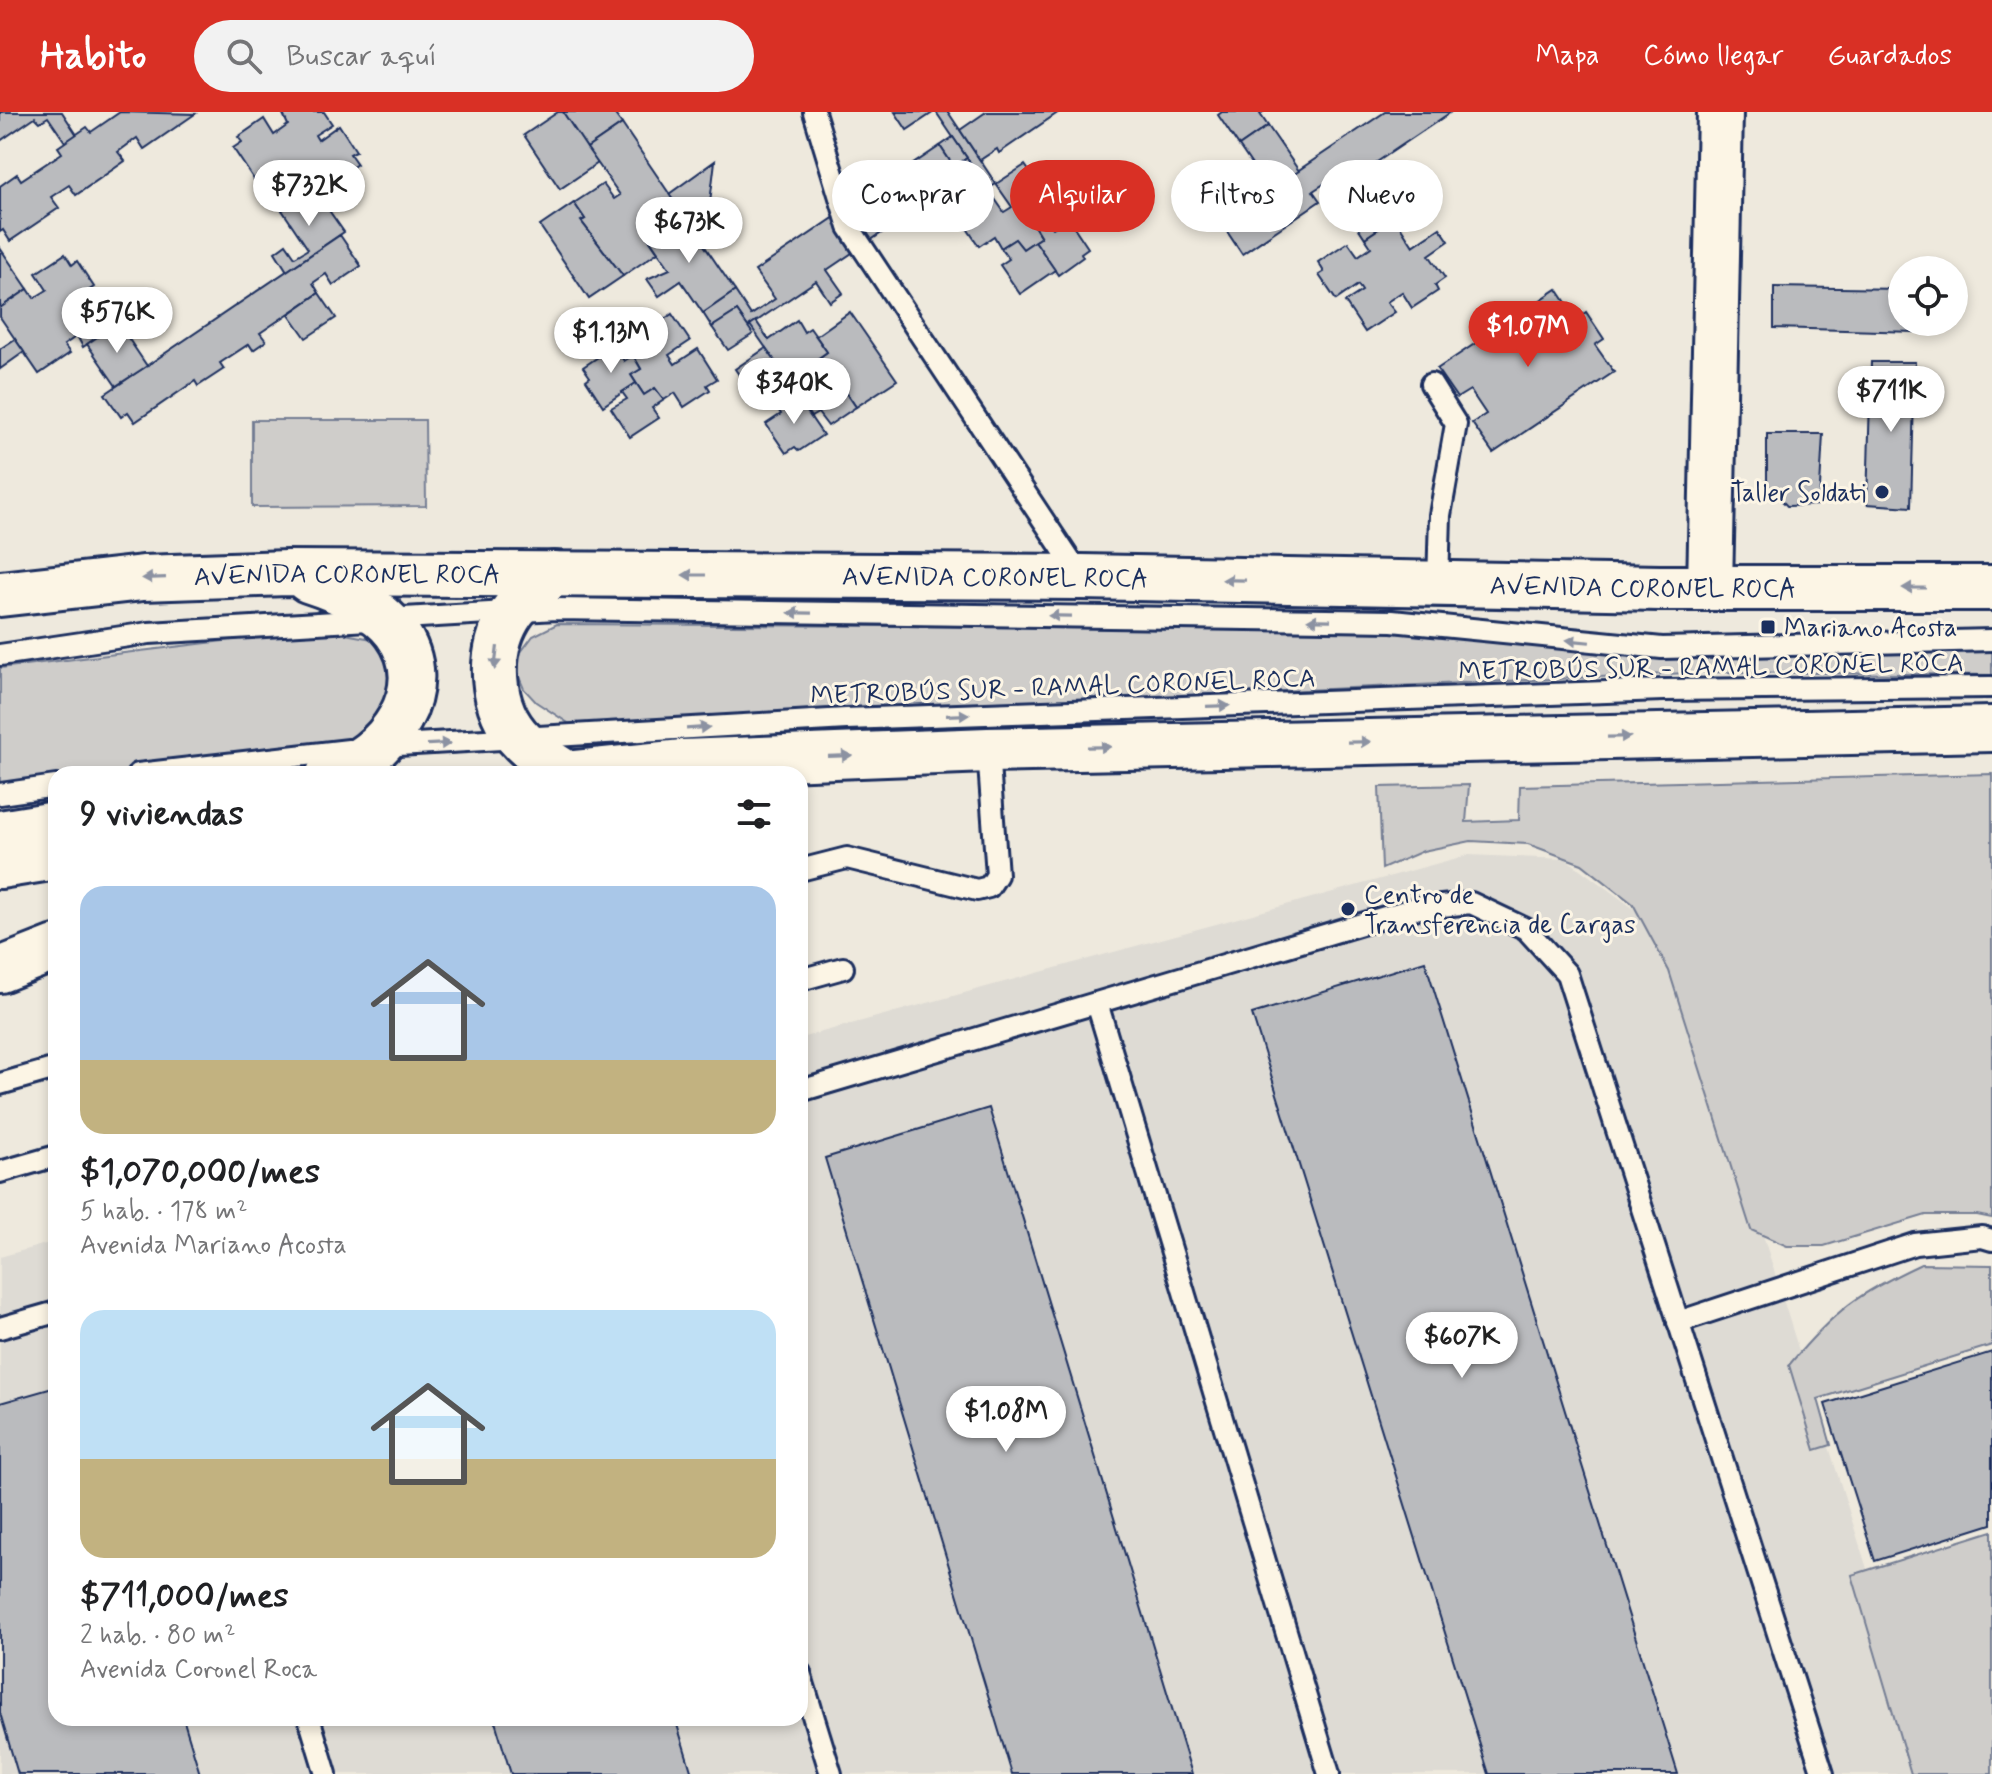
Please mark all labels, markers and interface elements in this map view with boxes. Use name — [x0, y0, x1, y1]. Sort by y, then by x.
search box — [194, 20, 754, 92]
text: Habito — [40, 32, 146, 81]
icon: search — [222, 34, 266, 78]
text: Buscar aquí — [286, 37, 437, 76]
text: Mapa — [1536, 38, 1599, 75]
text: Cómo llegar — [1643, 38, 1783, 75]
text: Guardados — [1827, 38, 1952, 75]
pin: $732K — [253, 160, 365, 228]
chip: Comprar — [832, 160, 994, 232]
chip: Alquilar — [1010, 160, 1155, 232]
chip: Filtros — [1171, 160, 1303, 232]
chip: Nuevo — [1319, 160, 1443, 232]
text: $732K — [271, 169, 347, 203]
pin: $673K — [633, 197, 745, 265]
text: $673K — [654, 206, 724, 240]
map controls — [1888, 256, 1968, 336]
button: locate — [1888, 256, 1968, 336]
pin: $576K — [61, 287, 173, 355]
text: $576K — [80, 296, 154, 330]
pin: $1.07M — [1463, 301, 1593, 369]
pin: $1.13M — [546, 307, 676, 375]
text: $1.07M — [1487, 310, 1569, 344]
text: $1.13M — [572, 316, 650, 350]
pin: $340K — [738, 358, 850, 426]
pin: $711K — [1835, 366, 1947, 434]
text: $340K — [756, 367, 832, 401]
text: $711K — [1856, 375, 1926, 409]
place label: Taller Soldati — [1731, 477, 1866, 511]
marker: Taller Soldati — [1873, 483, 1891, 501]
street label: AVENIDA CORONEL ROCA — [193, 558, 500, 595]
street label: AVENIDA CORONEL ROCA — [842, 561, 1149, 597]
one-way arrow — [681, 569, 706, 581]
street label: AVENIDA CORONEL ROCA — [1489, 570, 1796, 607]
one-way arrow — [141, 572, 166, 585]
one-way arrow — [1221, 574, 1246, 586]
one-way arrow — [1901, 582, 1926, 594]
one-way arrow — [787, 607, 812, 619]
one-way arrow — [1047, 610, 1072, 622]
place label: Mariano Acosta — [1784, 612, 1957, 646]
one-way arrow — [1306, 614, 1331, 626]
marker: Mariano Acosta — [1759, 618, 1777, 636]
one-way arrow — [1565, 635, 1590, 648]
one-way arrow — [490, 646, 503, 671]
street label: METROBÚS SUR - RAMAL CORONEL ROCA — [1458, 647, 1964, 689]
street label: METROBÚS SUR - RAMAL CORONEL ROCA — [810, 662, 1316, 714]
one-way arrow — [1206, 699, 1231, 712]
one-way arrow — [946, 708, 971, 721]
one-way arrow — [686, 721, 711, 734]
one-way arrow — [1607, 730, 1632, 743]
one-way arrow — [1347, 736, 1372, 748]
one-way arrow — [427, 737, 452, 750]
one-way arrow — [1087, 741, 1112, 754]
one-way arrow — [827, 749, 853, 762]
text: 9 viviendas — [80, 792, 244, 837]
icon: filters — [732, 792, 776, 836]
place label: Centro de Transferencia de Cargas — [1364, 879, 1636, 943]
marker: Centro de Transferencia de Cargas — [1339, 900, 1357, 918]
icon: home — [356, 938, 500, 1082]
text: $1,070,000/mes — [80, 1150, 320, 1195]
text: 5 hab. · 178 m² — [80, 1195, 248, 1229]
text: Avenida Mariano Acosta — [80, 1229, 347, 1263]
pin: $607K — [1406, 1312, 1518, 1380]
text: $607K — [1424, 1321, 1500, 1355]
icon: home — [356, 1362, 500, 1506]
pin: $1.08M — [941, 1386, 1071, 1454]
text: $1.08M — [964, 1395, 1048, 1429]
text: $711,000/mes — [80, 1574, 289, 1619]
text: 2 hab. · 80 m² — [80, 1619, 236, 1653]
text: Avenida Coronel Roca — [80, 1653, 317, 1687]

